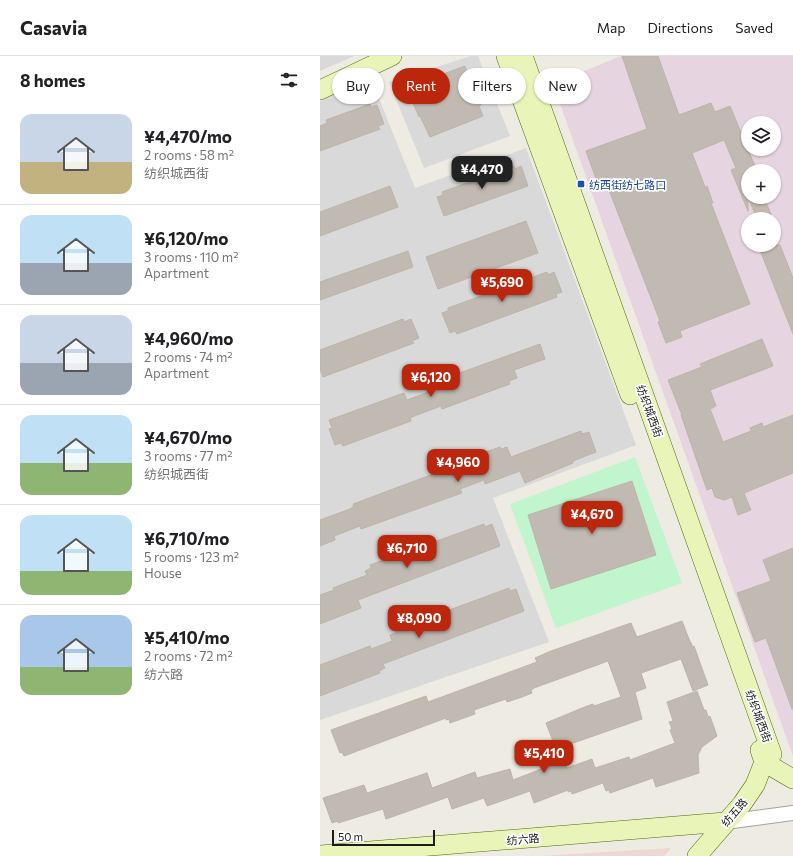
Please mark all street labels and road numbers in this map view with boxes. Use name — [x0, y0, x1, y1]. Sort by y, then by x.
street label: 纺织城西街 — [634, 383, 666, 439]
street label: 纺织城西街 — [743, 688, 775, 744]
street label: 纺五路 — [718, 795, 750, 829]
street label: 纺六路 — [506, 831, 540, 847]

